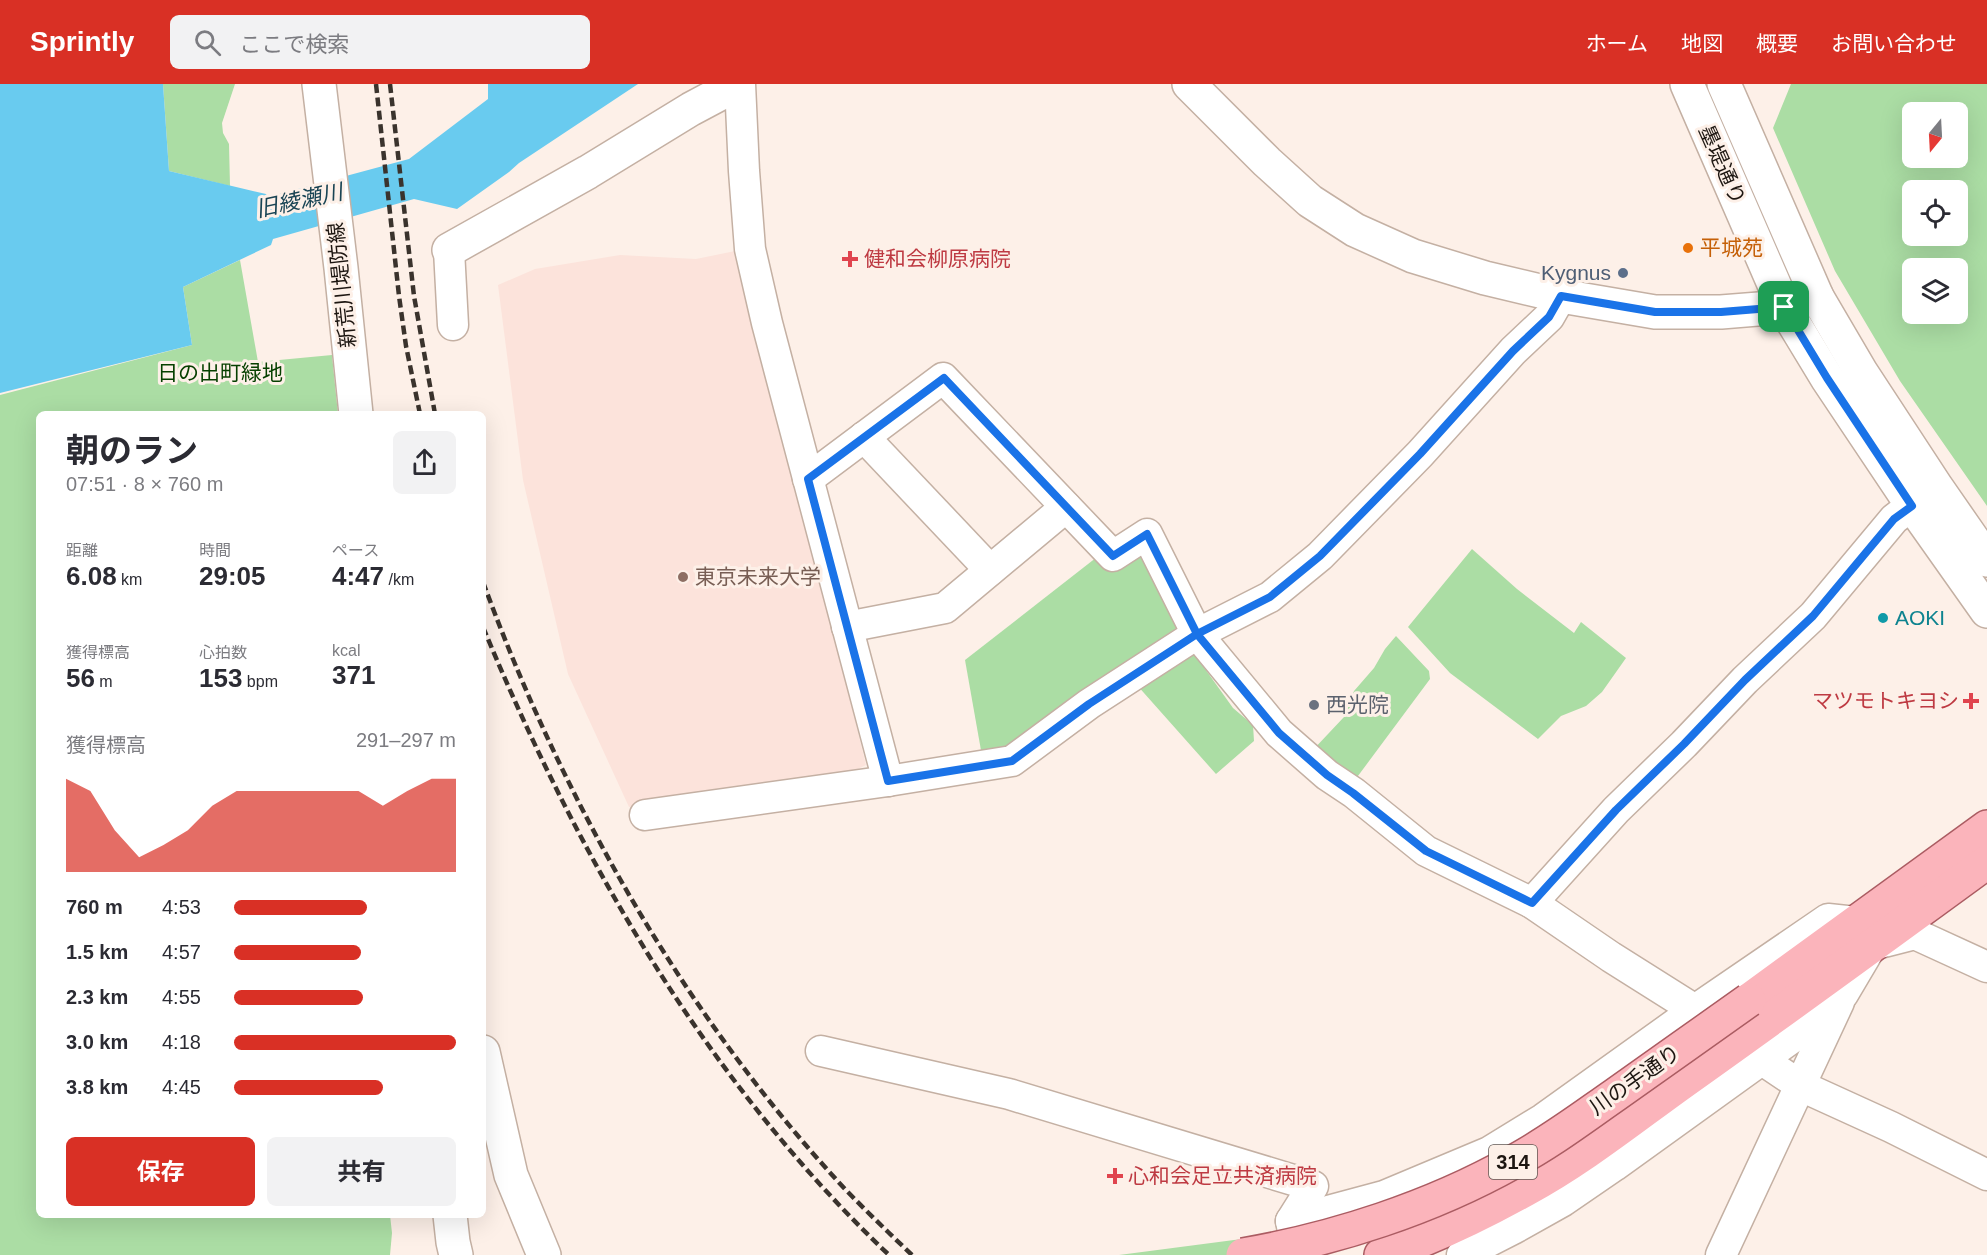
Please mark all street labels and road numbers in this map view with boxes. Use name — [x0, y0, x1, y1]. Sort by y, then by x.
street label: 墨堤通り — [1695, 122, 1750, 208]
street label: 新荒川堤防線 — [323, 221, 360, 349]
street label: 川の手通り — [1585, 1040, 1684, 1119]
road number: 314 — [1489, 1145, 1537, 1179]

